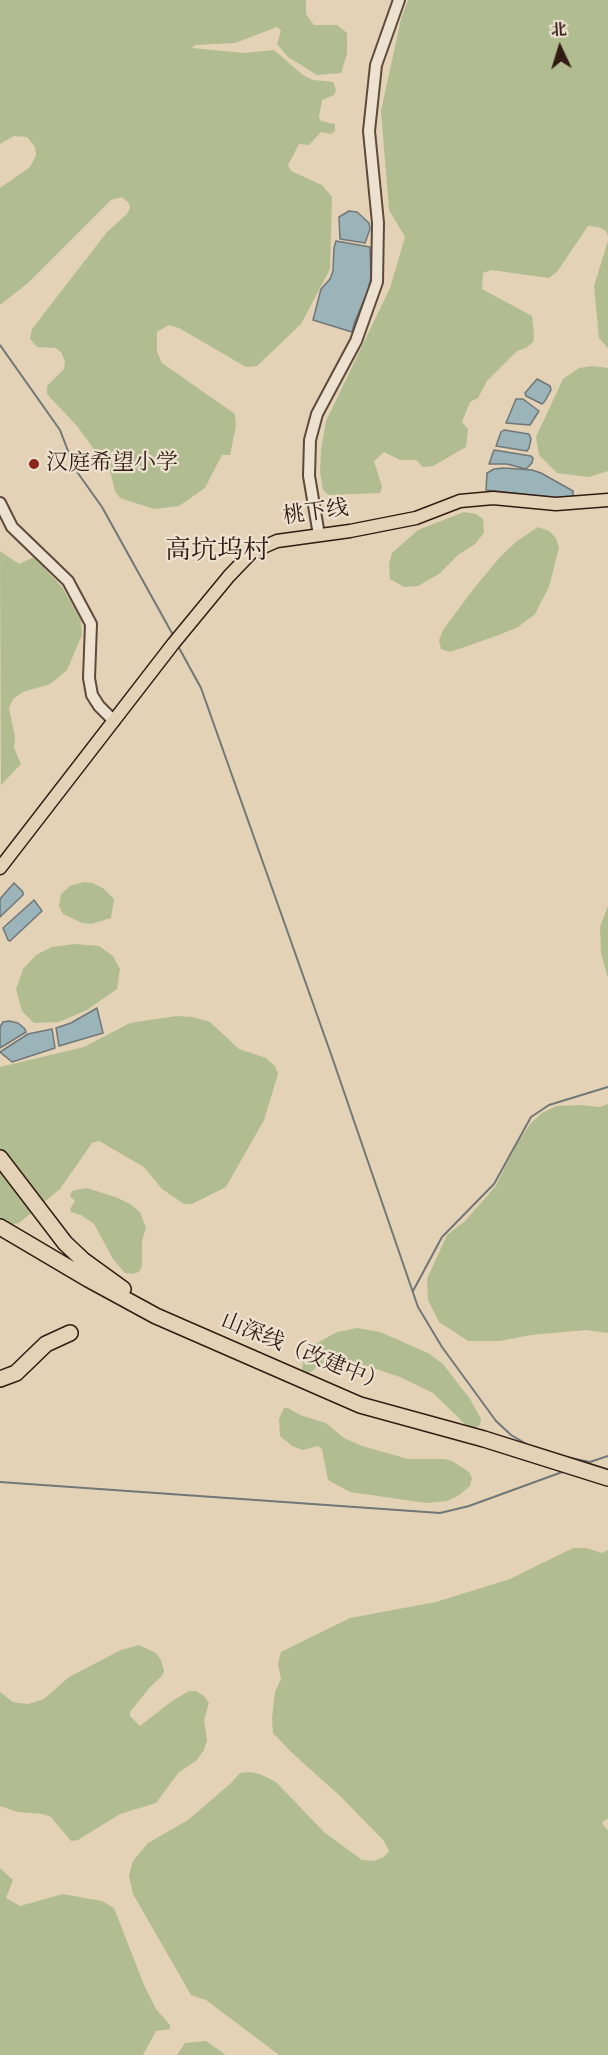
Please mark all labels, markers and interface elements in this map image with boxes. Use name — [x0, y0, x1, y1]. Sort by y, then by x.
north arrow — [530, 18, 590, 78]
text: 北 — [550, 20, 567, 41]
place label: 汉庭希望小学 — [46, 451, 178, 477]
marker: 汉庭希望小学 — [27, 457, 41, 471]
street label: 桃下线 — [281, 496, 351, 532]
district label: 高坑坞村 — [165, 537, 269, 569]
street label: 山深线（改建中） — [216, 1309, 390, 1399]

